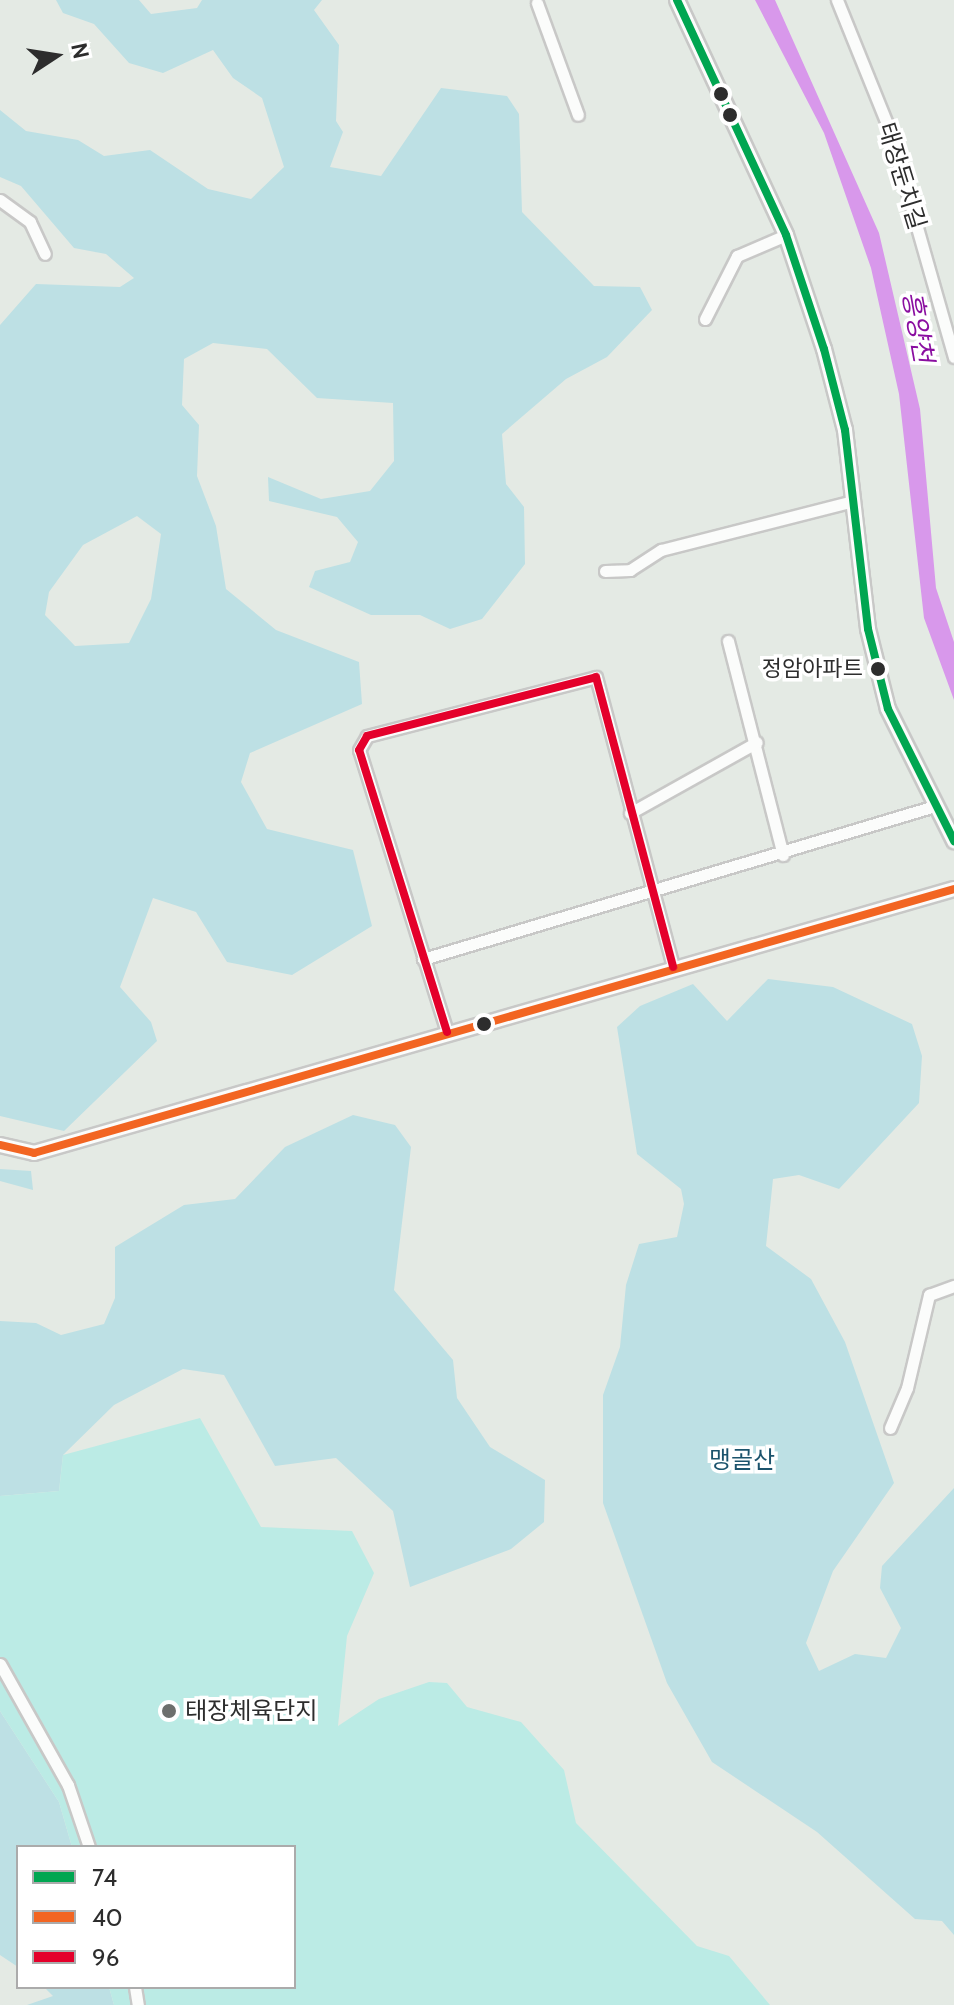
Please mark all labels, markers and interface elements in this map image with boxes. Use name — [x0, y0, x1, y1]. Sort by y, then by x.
north arrow — [16, 16, 96, 96]
text: N — [65, 40, 95, 61]
unlabelled marker — [713, 86, 729, 102]
unlabelled marker — [722, 107, 738, 123]
street label: 태장둔치길 — [872, 119, 932, 233]
water label: 흥양천 — [895, 289, 939, 365]
place label: 정암아파트 — [762, 656, 863, 682]
marker: 정암아파트 — [870, 661, 886, 677]
unlabelled marker — [476, 1016, 492, 1032]
park label: 맹골산 — [709, 1446, 775, 1474]
place label: 태장체육단지 — [185, 1697, 317, 1725]
marker: 태장체육단지 — [160, 1702, 178, 1720]
legend — [16, 1845, 296, 1989]
text: 74 — [92, 1863, 117, 1892]
text: 40 — [92, 1903, 123, 1932]
text: 96 — [92, 1943, 119, 1972]

